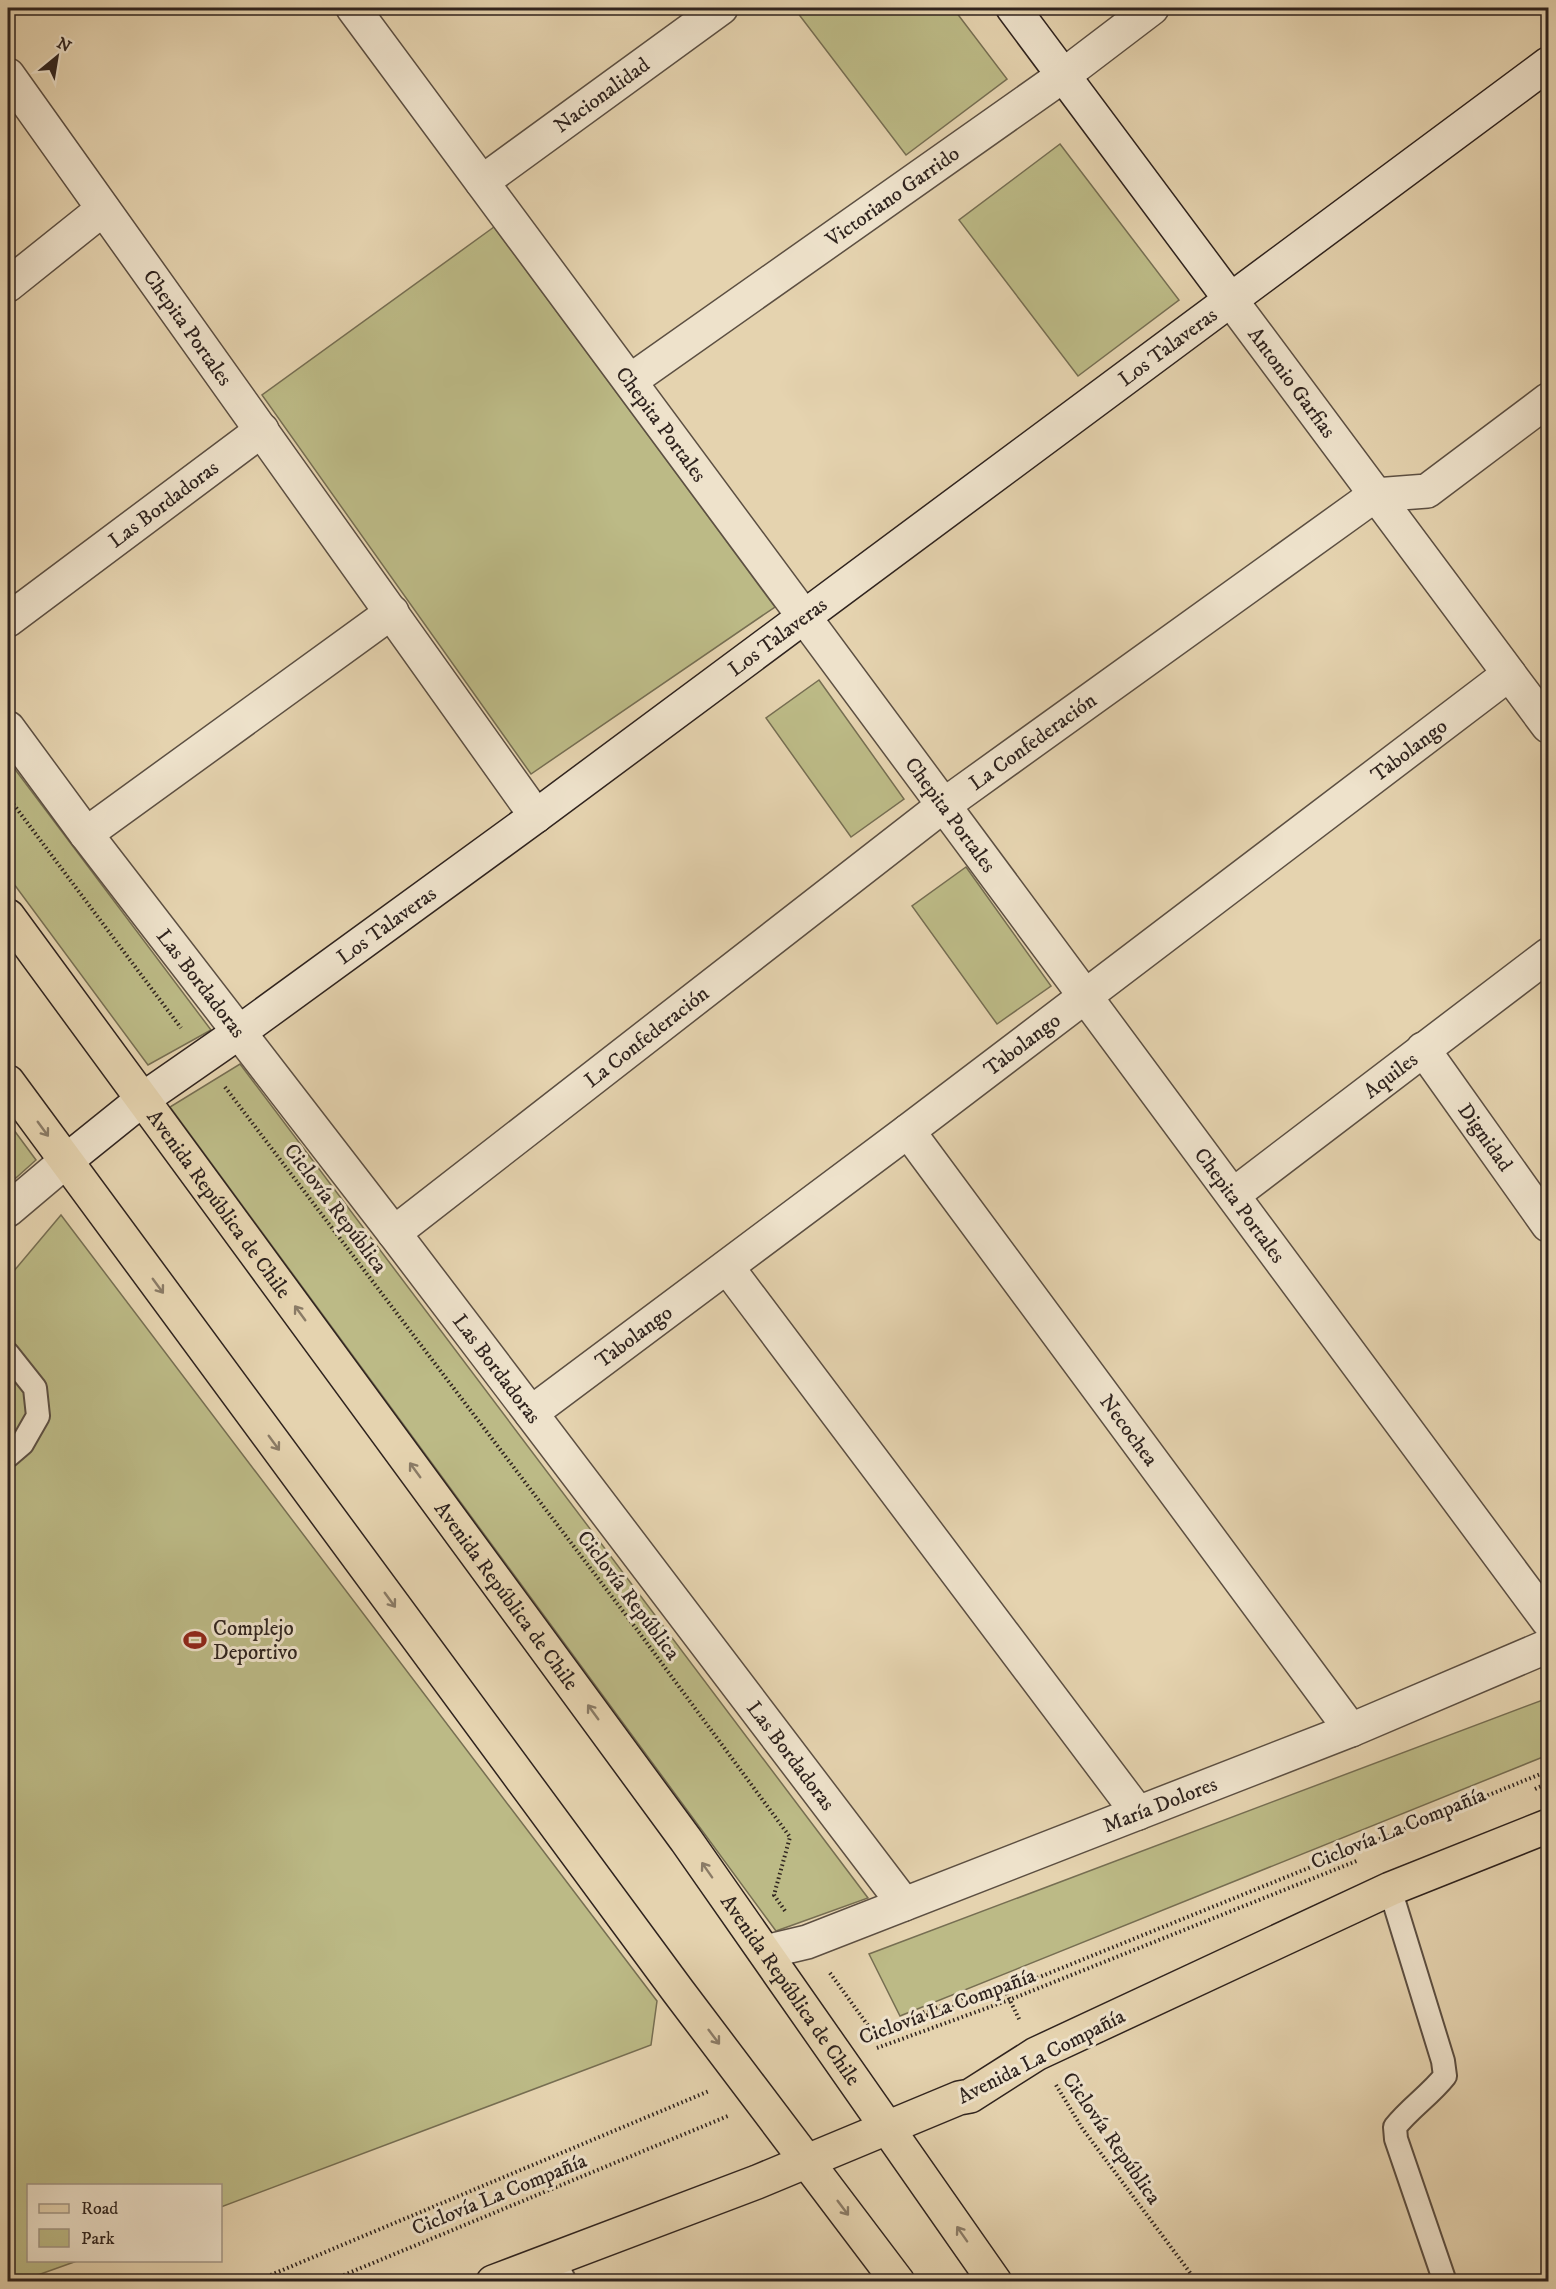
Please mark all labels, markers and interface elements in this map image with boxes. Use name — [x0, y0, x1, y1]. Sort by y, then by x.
north arrow — [27, 27, 87, 87]
text: N — [53, 33, 75, 57]
street label: Nacionalidad — [549, 52, 656, 139]
street label: Victoriano Garrido — [820, 141, 965, 253]
street label: Chepita Portales — [137, 265, 237, 391]
street label: Los Talaveras — [1114, 302, 1223, 393]
street label: Antonio Garfias — [1242, 322, 1341, 444]
street label: Chepita Portales — [609, 362, 712, 488]
street label: Las Bordadoras — [104, 455, 224, 554]
street label: Los Talaveras — [723, 592, 833, 683]
street label: La Confederación — [964, 688, 1102, 797]
street label: Tabolango — [1366, 713, 1453, 788]
street label: Chepita Portales — [899, 753, 1001, 878]
street label: Los Talaveras — [332, 881, 442, 971]
street label: Las Bordadoras — [150, 924, 251, 1043]
street label: La Confederación — [580, 981, 715, 1094]
street label: Tabolango — [979, 1008, 1066, 1083]
street label: Aquiles — [1359, 1047, 1423, 1105]
street label: Dignidad — [1452, 1098, 1518, 1177]
street label: Avenida República de Chile — [141, 1105, 296, 1304]
one-way arrow — [37, 1120, 49, 1136]
street label: Ciclovía República — [278, 1139, 392, 1279]
street label: Chepita Portales — [1188, 1143, 1290, 1269]
one-way arrow — [152, 1278, 164, 1294]
street label: Tabolango — [590, 1300, 678, 1374]
one-way arrow — [294, 1306, 306, 1322]
street label: Las Bordadoras — [446, 1309, 546, 1429]
street label: Necochea — [1093, 1390, 1163, 1472]
one-way arrow — [267, 1435, 280, 1451]
one-way arrow — [409, 1463, 422, 1479]
street label: Avenida República de Chile — [428, 1497, 584, 1696]
street label: Ciclovía República — [571, 1526, 685, 1666]
one-way arrow — [384, 1591, 396, 1607]
place label: Complejo Deportivo — [213, 1616, 297, 1666]
sports icon: Complejo Deportivo — [182, 1627, 208, 1653]
street label: Las Bordadoras — [741, 1696, 840, 1816]
one-way arrow — [587, 1705, 599, 1721]
street label: María Dolores — [1099, 1771, 1221, 1839]
street label: Ciclovía La Compañía — [1307, 1782, 1490, 1876]
one-way arrow — [701, 1862, 713, 1879]
street label: Avenida República de Chile — [714, 1890, 866, 2091]
street label: Ciclovía La Compañía — [855, 1963, 1039, 2051]
street label: Avenida La Compañía — [953, 2003, 1130, 2110]
one-way arrow — [707, 2029, 720, 2045]
street label: Ciclovía República — [1056, 2067, 1166, 2210]
street label: Ciclovía La Compañía — [408, 2148, 591, 2242]
legend — [27, 2184, 222, 2262]
text: Road — [81, 2198, 118, 2220]
one-way arrow — [837, 2199, 850, 2215]
one-way arrow — [956, 2226, 968, 2242]
text: Park — [81, 2228, 115, 2250]

